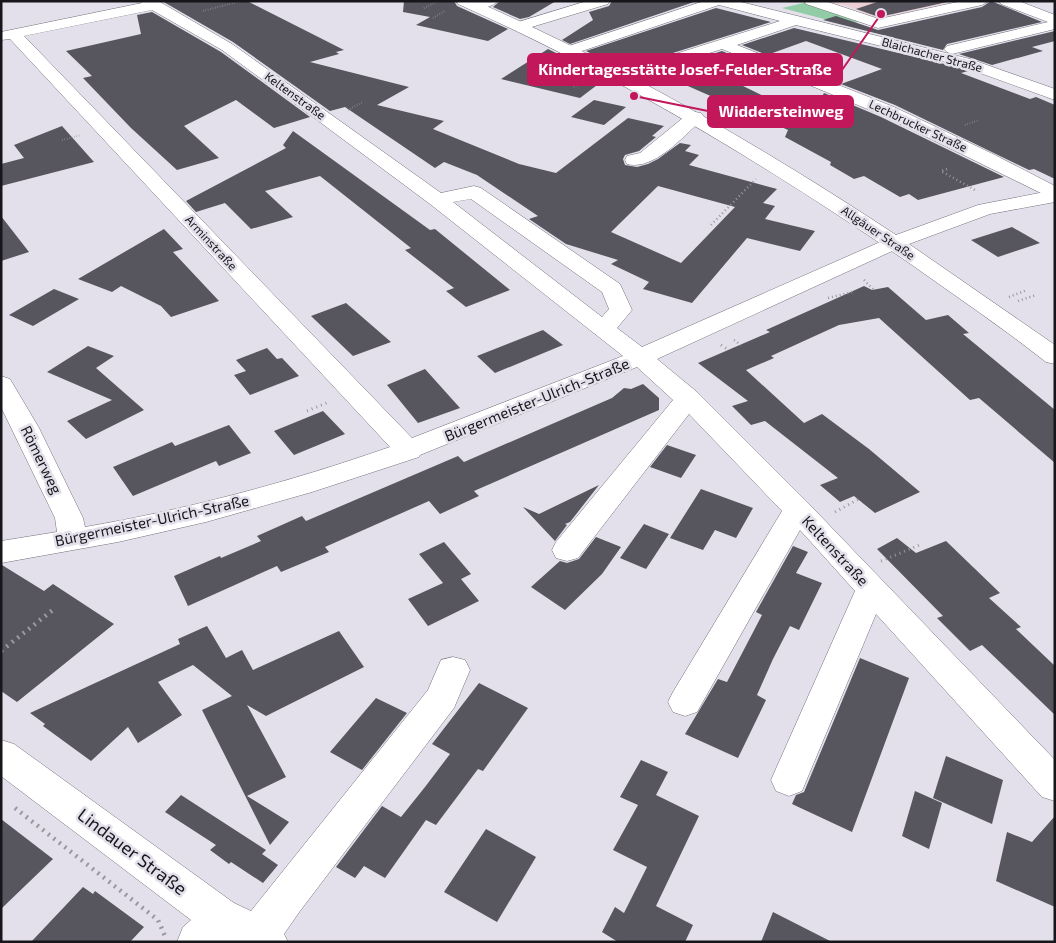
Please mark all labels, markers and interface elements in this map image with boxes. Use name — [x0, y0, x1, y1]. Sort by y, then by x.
street label: Blaichacher Straße — [880, 34, 984, 74]
callout: Kindertagesstätte Josef-Felder-Straße — [528, 54, 842, 85]
text: Kindertagesstätte Josef-Felder-Straße — [538, 59, 832, 78]
street label: Keltenstraße — [263, 69, 329, 122]
callout: Widdersteinweg — [708, 96, 853, 127]
street label: Lechbrucker Straße — [867, 96, 970, 154]
text: Widdersteinweg — [719, 101, 844, 120]
street label: Allgäuer Straße — [839, 202, 918, 262]
street label: Arminstraße — [183, 212, 241, 272]
street label: Bürgermeister-Ulrich-Straße — [442, 354, 632, 444]
street label: Römerweg — [18, 423, 66, 497]
street label: Bürgermeister-Ulrich-Straße — [53, 491, 250, 549]
street label: Keltenstraße — [799, 512, 873, 589]
street label: Lindauer Straße — [74, 803, 192, 899]

